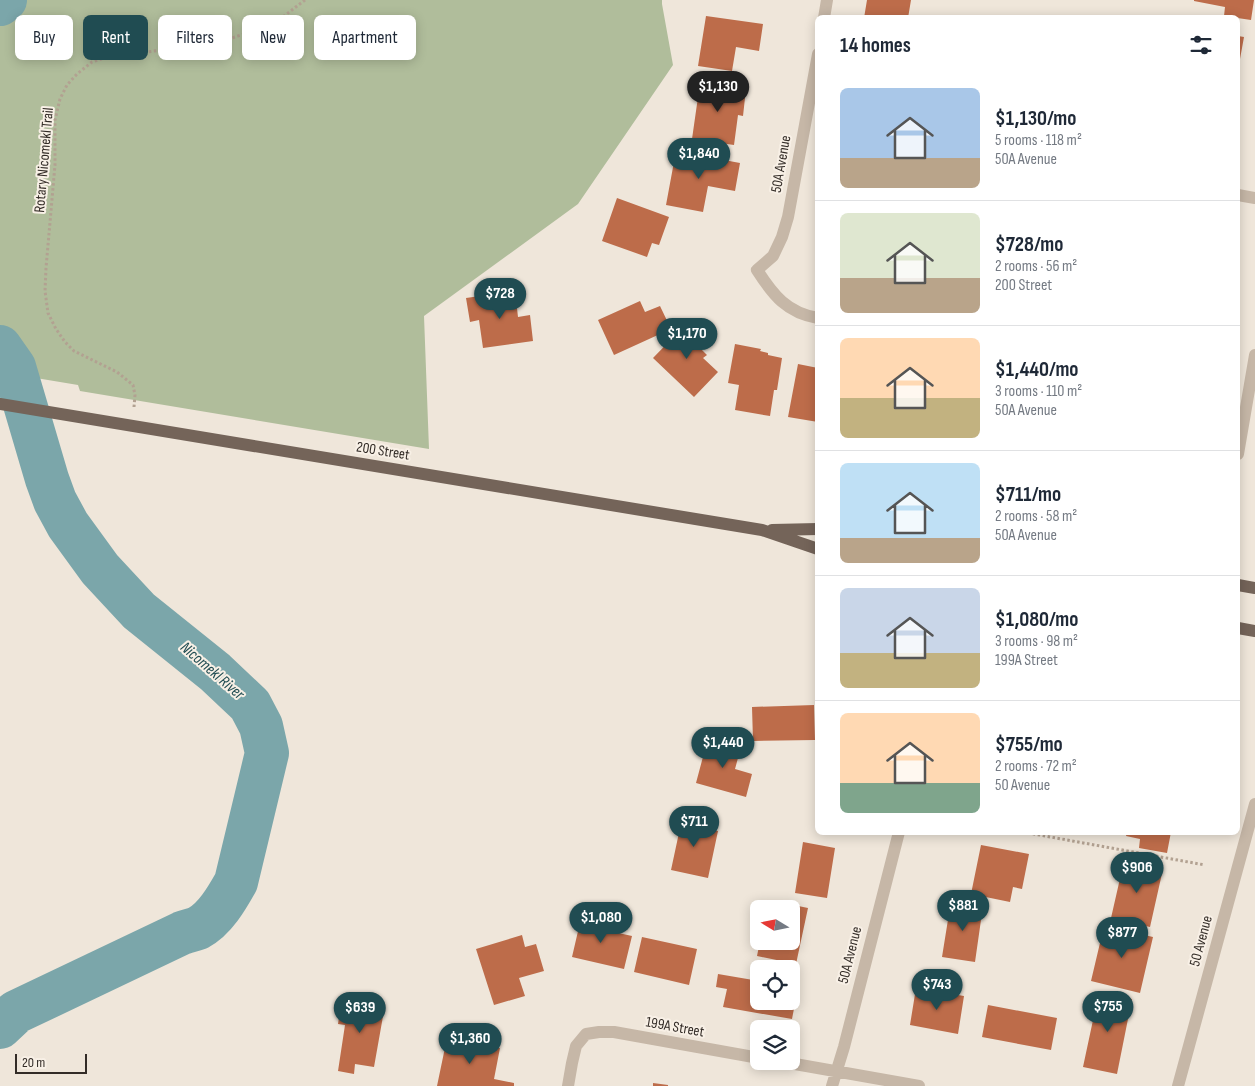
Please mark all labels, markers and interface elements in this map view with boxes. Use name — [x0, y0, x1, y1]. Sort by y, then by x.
chip: Buy — [15, 15, 73, 60]
chip: Rent — [83, 15, 148, 60]
chip: Filters — [158, 15, 232, 60]
chip: New — [242, 15, 304, 60]
chip: Apartment — [314, 15, 416, 60]
icon: filters — [1187, 31, 1215, 59]
text: 14 homes — [840, 33, 911, 58]
pin: $1,130 — [677, 70, 759, 113]
text: $1,130 — [698, 77, 738, 96]
text: $1,130/mo — [995, 106, 1076, 131]
street label: Rotary Nicomekl Trail — [30, 107, 58, 213]
icon: home — [880, 108, 940, 168]
text: 5 rooms · 118 m² — [995, 131, 1082, 150]
street label: 50A Avenue — [767, 134, 795, 194]
pin: $1,840 — [658, 138, 740, 180]
text: $1,840 — [678, 144, 720, 163]
text: 50A Avenue — [995, 150, 1057, 169]
text: $728/mo — [995, 232, 1063, 257]
icon: home — [880, 233, 940, 293]
text: 2 rooms · 56 m² — [995, 257, 1077, 276]
text: 200 Street — [995, 276, 1052, 295]
pin: $728 — [470, 278, 530, 320]
text: $728 — [485, 284, 515, 303]
pin: $1,170 — [646, 318, 728, 360]
text: $1,170 — [667, 324, 707, 343]
text: $1,440/mo — [995, 357, 1079, 382]
icon: home — [880, 358, 940, 418]
text: 3 rooms · 110 m² — [995, 382, 1082, 401]
text: 50A Avenue — [995, 401, 1057, 420]
street label: 200 Street — [355, 437, 411, 465]
text: $711/mo — [995, 482, 1061, 507]
icon: home — [880, 483, 940, 543]
text: 2 rooms · 58 m² — [995, 507, 1077, 526]
text: 50A Avenue — [995, 526, 1057, 545]
text: $1,080/mo — [995, 607, 1078, 632]
icon: home — [880, 608, 940, 668]
text: 3 rooms · 98 m² — [995, 632, 1078, 651]
water label: Nicomekl River — [176, 638, 248, 704]
text: 199A Street — [995, 651, 1058, 670]
pin: $1,440 — [682, 726, 764, 769]
text: $755/mo — [995, 732, 1063, 757]
text: $1,440 — [702, 733, 744, 752]
icon: home — [880, 733, 940, 793]
text: 2 rooms · 72 m² — [995, 757, 1077, 776]
text: 50 Avenue — [995, 776, 1050, 795]
pin: $711 — [664, 806, 724, 848]
text: $711 — [680, 812, 708, 831]
pin: $906 — [1107, 852, 1167, 894]
text: $906 — [1122, 858, 1152, 877]
pin: $881 — [933, 890, 993, 932]
text: $881 — [948, 896, 978, 915]
north arrow — [750, 900, 800, 950]
map controls — [750, 900, 800, 1070]
pin: $1,080 — [560, 902, 642, 944]
text: $1,080 — [580, 908, 622, 927]
street label: 50 Avenue — [1185, 914, 1217, 968]
pin: $877 — [1092, 916, 1152, 959]
text: $877 — [1107, 923, 1137, 942]
street label: 50A Avenue — [834, 925, 866, 985]
button: locate — [750, 960, 800, 1010]
pin: $743 — [907, 968, 967, 1011]
text: $743 — [923, 975, 951, 994]
pin: $755 — [1078, 990, 1138, 1033]
pin: $639 — [330, 992, 390, 1034]
text: $755 — [1093, 997, 1123, 1016]
text: $639 — [345, 998, 375, 1017]
street label: 199A Street — [644, 1013, 706, 1042]
button: layers — [750, 1020, 800, 1070]
pin: $1,360 — [429, 1022, 511, 1065]
text: $1,360 — [450, 1029, 490, 1048]
scale bar — [15, 1051, 88, 1074]
text: 20 m — [22, 1054, 45, 1071]

